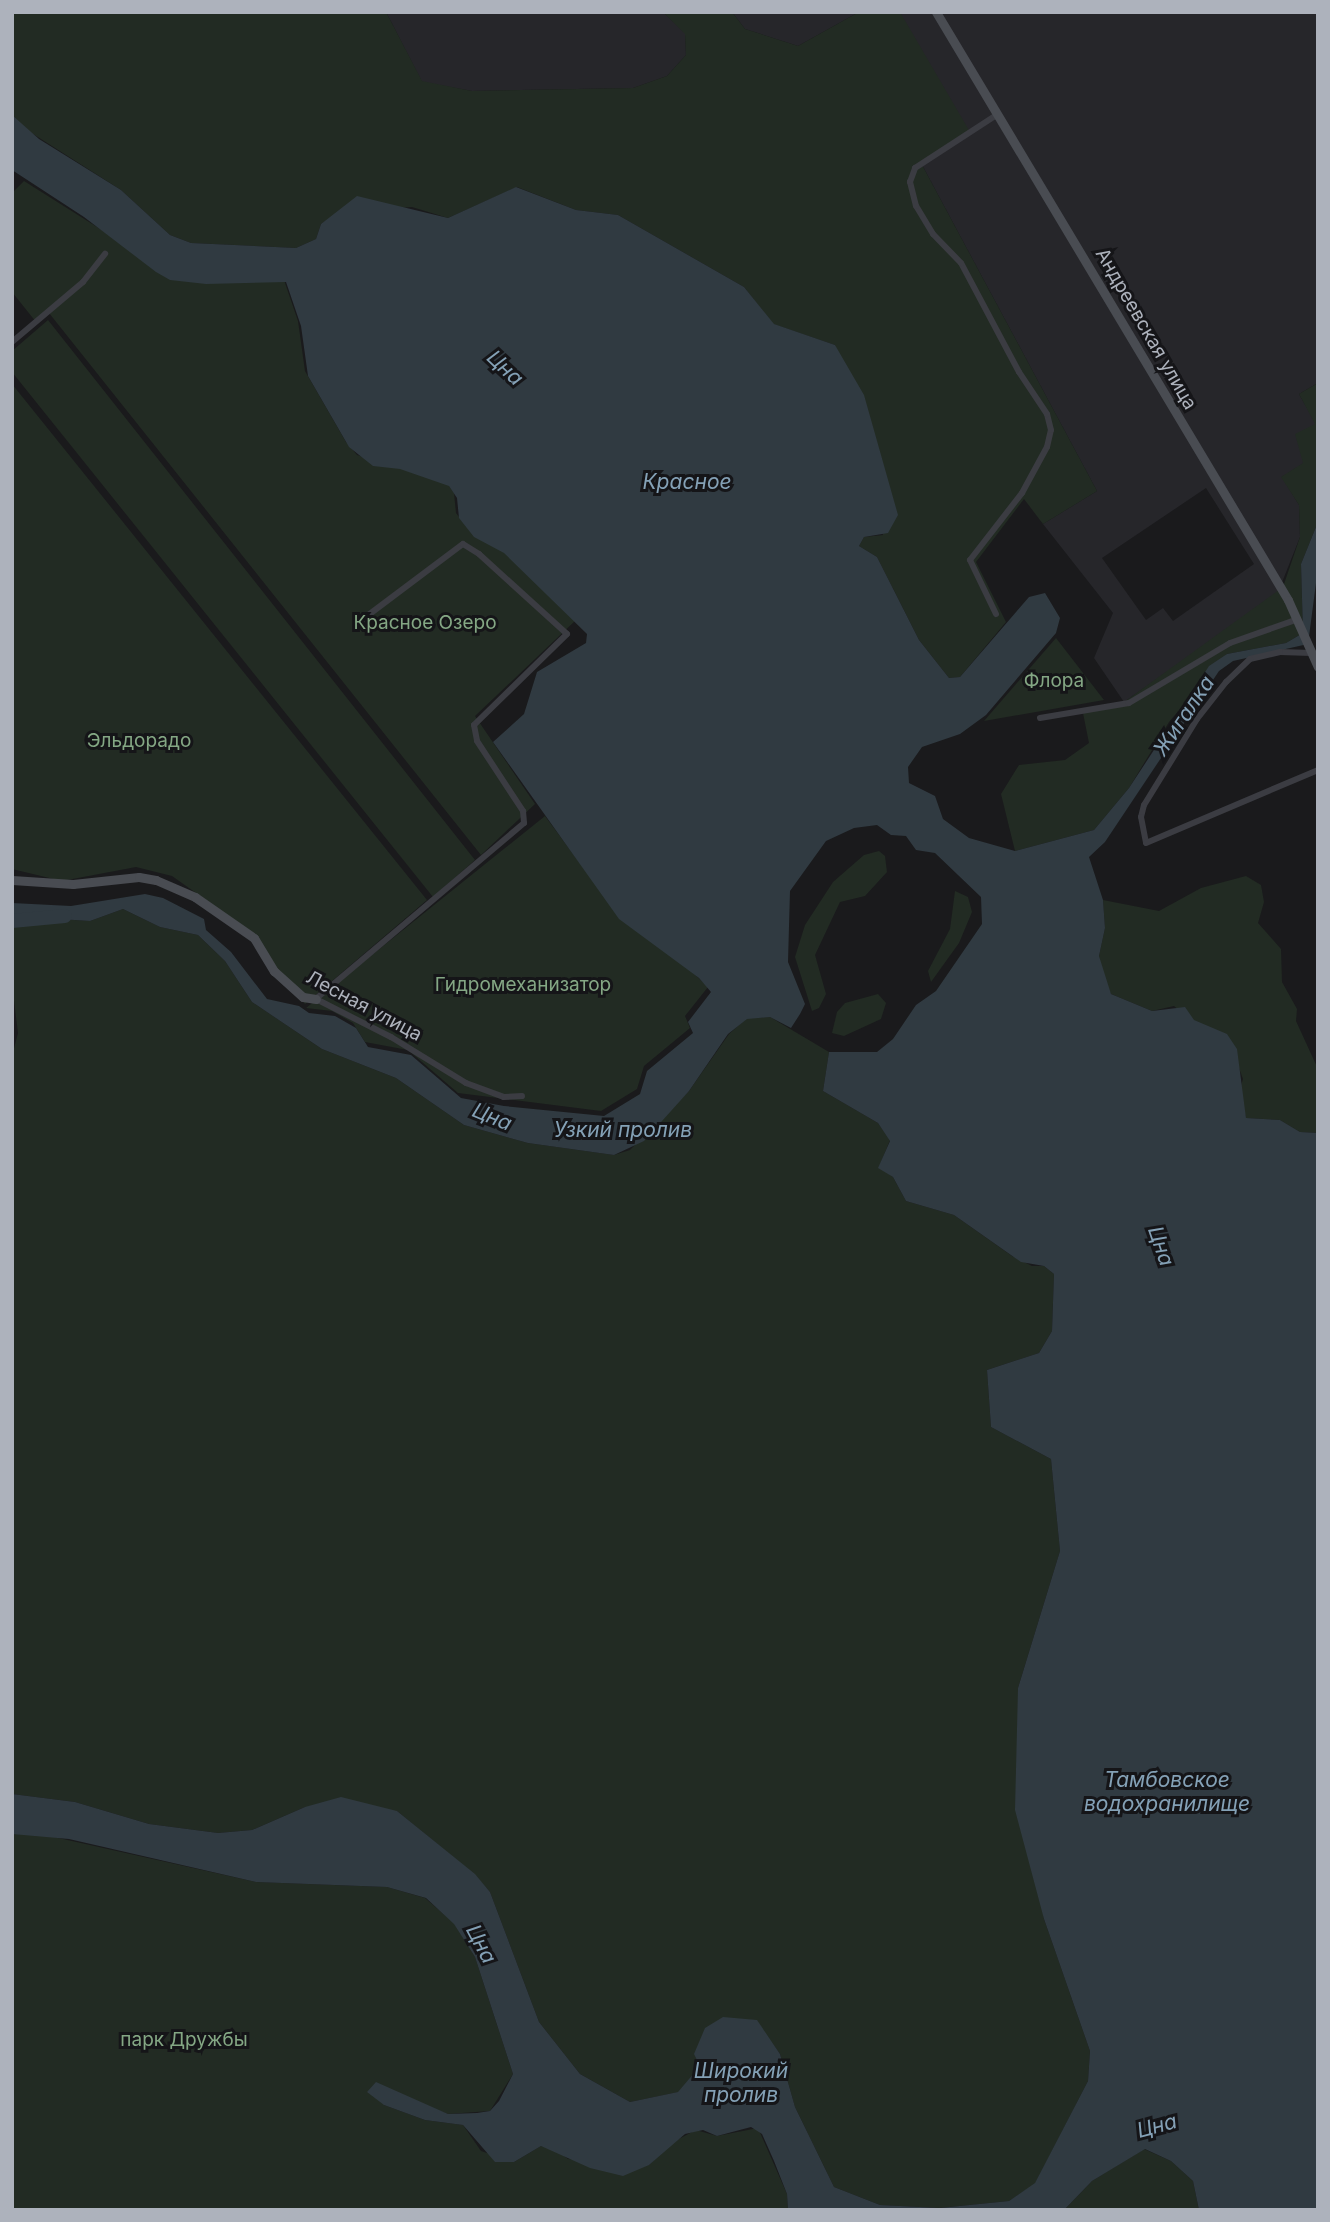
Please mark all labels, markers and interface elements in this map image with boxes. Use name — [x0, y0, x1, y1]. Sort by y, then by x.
street label: Андреевская улица — [1091, 244, 1201, 414]
water label: Цна — [482, 345, 528, 391]
water label: Красное — [642, 469, 732, 495]
park label: Красное Озеро — [353, 612, 497, 634]
park label: Флора — [1024, 670, 1084, 692]
water label: Жигалка — [1148, 671, 1220, 761]
park label: Эльдорадо — [87, 730, 191, 752]
street label: Лесная улица — [302, 966, 426, 1046]
park label: Гидромеханизатор — [435, 974, 611, 996]
water label: Цна — [469, 1098, 515, 1136]
water label: Узкий пролив — [554, 1117, 692, 1143]
water label: Цна — [1143, 1223, 1179, 1269]
water label: Тамбовское водохранилище — [1084, 1767, 1250, 1817]
water label: Цна — [460, 1920, 502, 1968]
park label: парк Дружбы — [120, 2029, 248, 2051]
water label: Широкий пролив — [694, 2058, 788, 2108]
water label: Цна — [1134, 2109, 1180, 2143]

